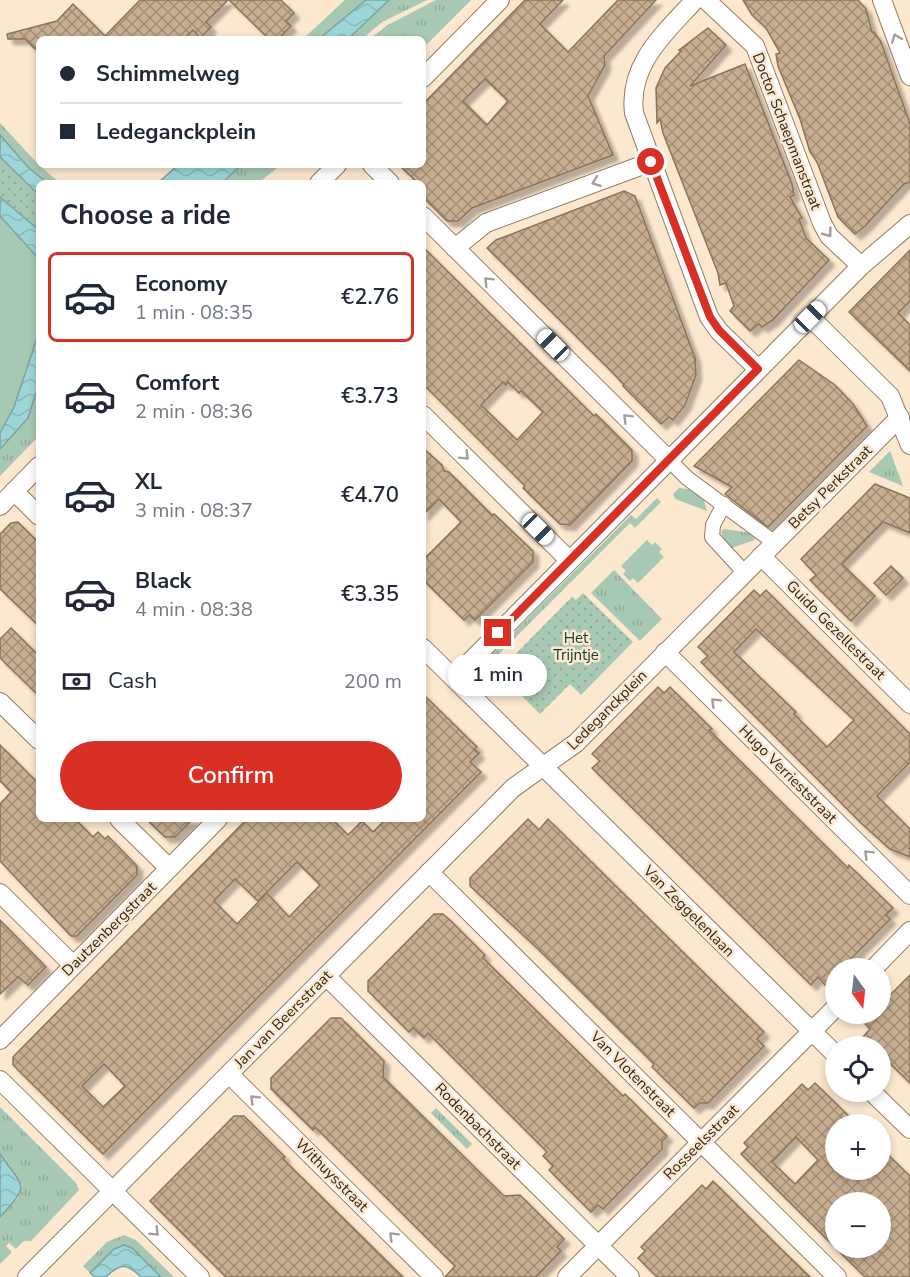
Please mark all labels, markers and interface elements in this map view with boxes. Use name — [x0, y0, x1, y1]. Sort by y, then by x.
one-way arrow — [891, 33, 904, 44]
street label: Doctor Schaepmanstraat — [748, 50, 826, 213]
text: Schimmelweg — [96, 59, 240, 89]
text: Ledeganckplein — [96, 117, 256, 147]
route start — [637, 148, 664, 175]
one-way arrow — [591, 175, 602, 187]
text: Choose a ride — [60, 197, 231, 234]
one-way arrow — [821, 226, 832, 237]
text: Economy — [135, 269, 227, 299]
icon: car — [63, 270, 117, 324]
one-way arrow — [485, 277, 496, 288]
text: €2.76 — [341, 282, 399, 312]
car — [791, 298, 829, 336]
text: 1 min · 08:35 — [135, 299, 253, 326]
car — [534, 326, 572, 364]
text: Comfort — [135, 368, 219, 398]
icon: car — [63, 369, 117, 423]
text: €3.73 — [341, 381, 399, 411]
text: 2 min · 08:36 — [135, 398, 253, 425]
one-way arrow — [623, 414, 633, 425]
street label: Betsy Perkstraat — [784, 440, 877, 533]
one-way arrow — [457, 449, 468, 460]
text: XL — [135, 467, 162, 497]
icon: car — [63, 468, 117, 522]
text: €4.70 — [341, 480, 399, 510]
text: 3 min · 08:37 — [135, 497, 253, 524]
car — [519, 510, 557, 548]
text: Black — [135, 566, 191, 596]
icon: car — [63, 567, 117, 621]
street label: Guido Gezellestraat — [782, 576, 891, 685]
text: €3.35 — [341, 579, 399, 609]
text: 4 min · 08:38 — [135, 596, 253, 623]
route end — [484, 619, 511, 646]
park label: Het Trijntje — [553, 628, 599, 665]
callout: 1 min — [448, 654, 548, 696]
text: 1 min — [472, 661, 523, 688]
icon: cash — [60, 665, 93, 698]
text: Cash — [108, 666, 157, 696]
street label: Ledeganckplein — [563, 666, 651, 754]
text: 200 m — [344, 668, 402, 695]
one-way arrow — [712, 698, 723, 709]
street label: Hugo Verrieststraat — [734, 720, 842, 828]
button: Confirm — [60, 741, 402, 810]
one-way arrow — [865, 850, 876, 861]
street label: Van Zeggelenlaan — [638, 860, 739, 961]
street label: Dautzenbergstraat — [57, 877, 161, 981]
north arrow — [825, 958, 891, 1024]
map controls — [825, 958, 891, 1258]
street label: Jan van Beersstraat — [229, 965, 337, 1073]
street label: Van Vlotenstraat — [585, 1026, 681, 1122]
button: locate — [825, 1036, 891, 1102]
street label: Rodenbachstraat — [430, 1078, 526, 1174]
one-way arrow — [251, 1095, 262, 1106]
street label: Rosseelsstraat — [659, 1099, 744, 1184]
button: + — [825, 1114, 891, 1180]
street label: Withuysstraat — [291, 1134, 373, 1216]
button: − — [825, 1192, 891, 1258]
one-way arrow — [147, 1224, 158, 1235]
one-way arrow — [389, 1232, 399, 1243]

